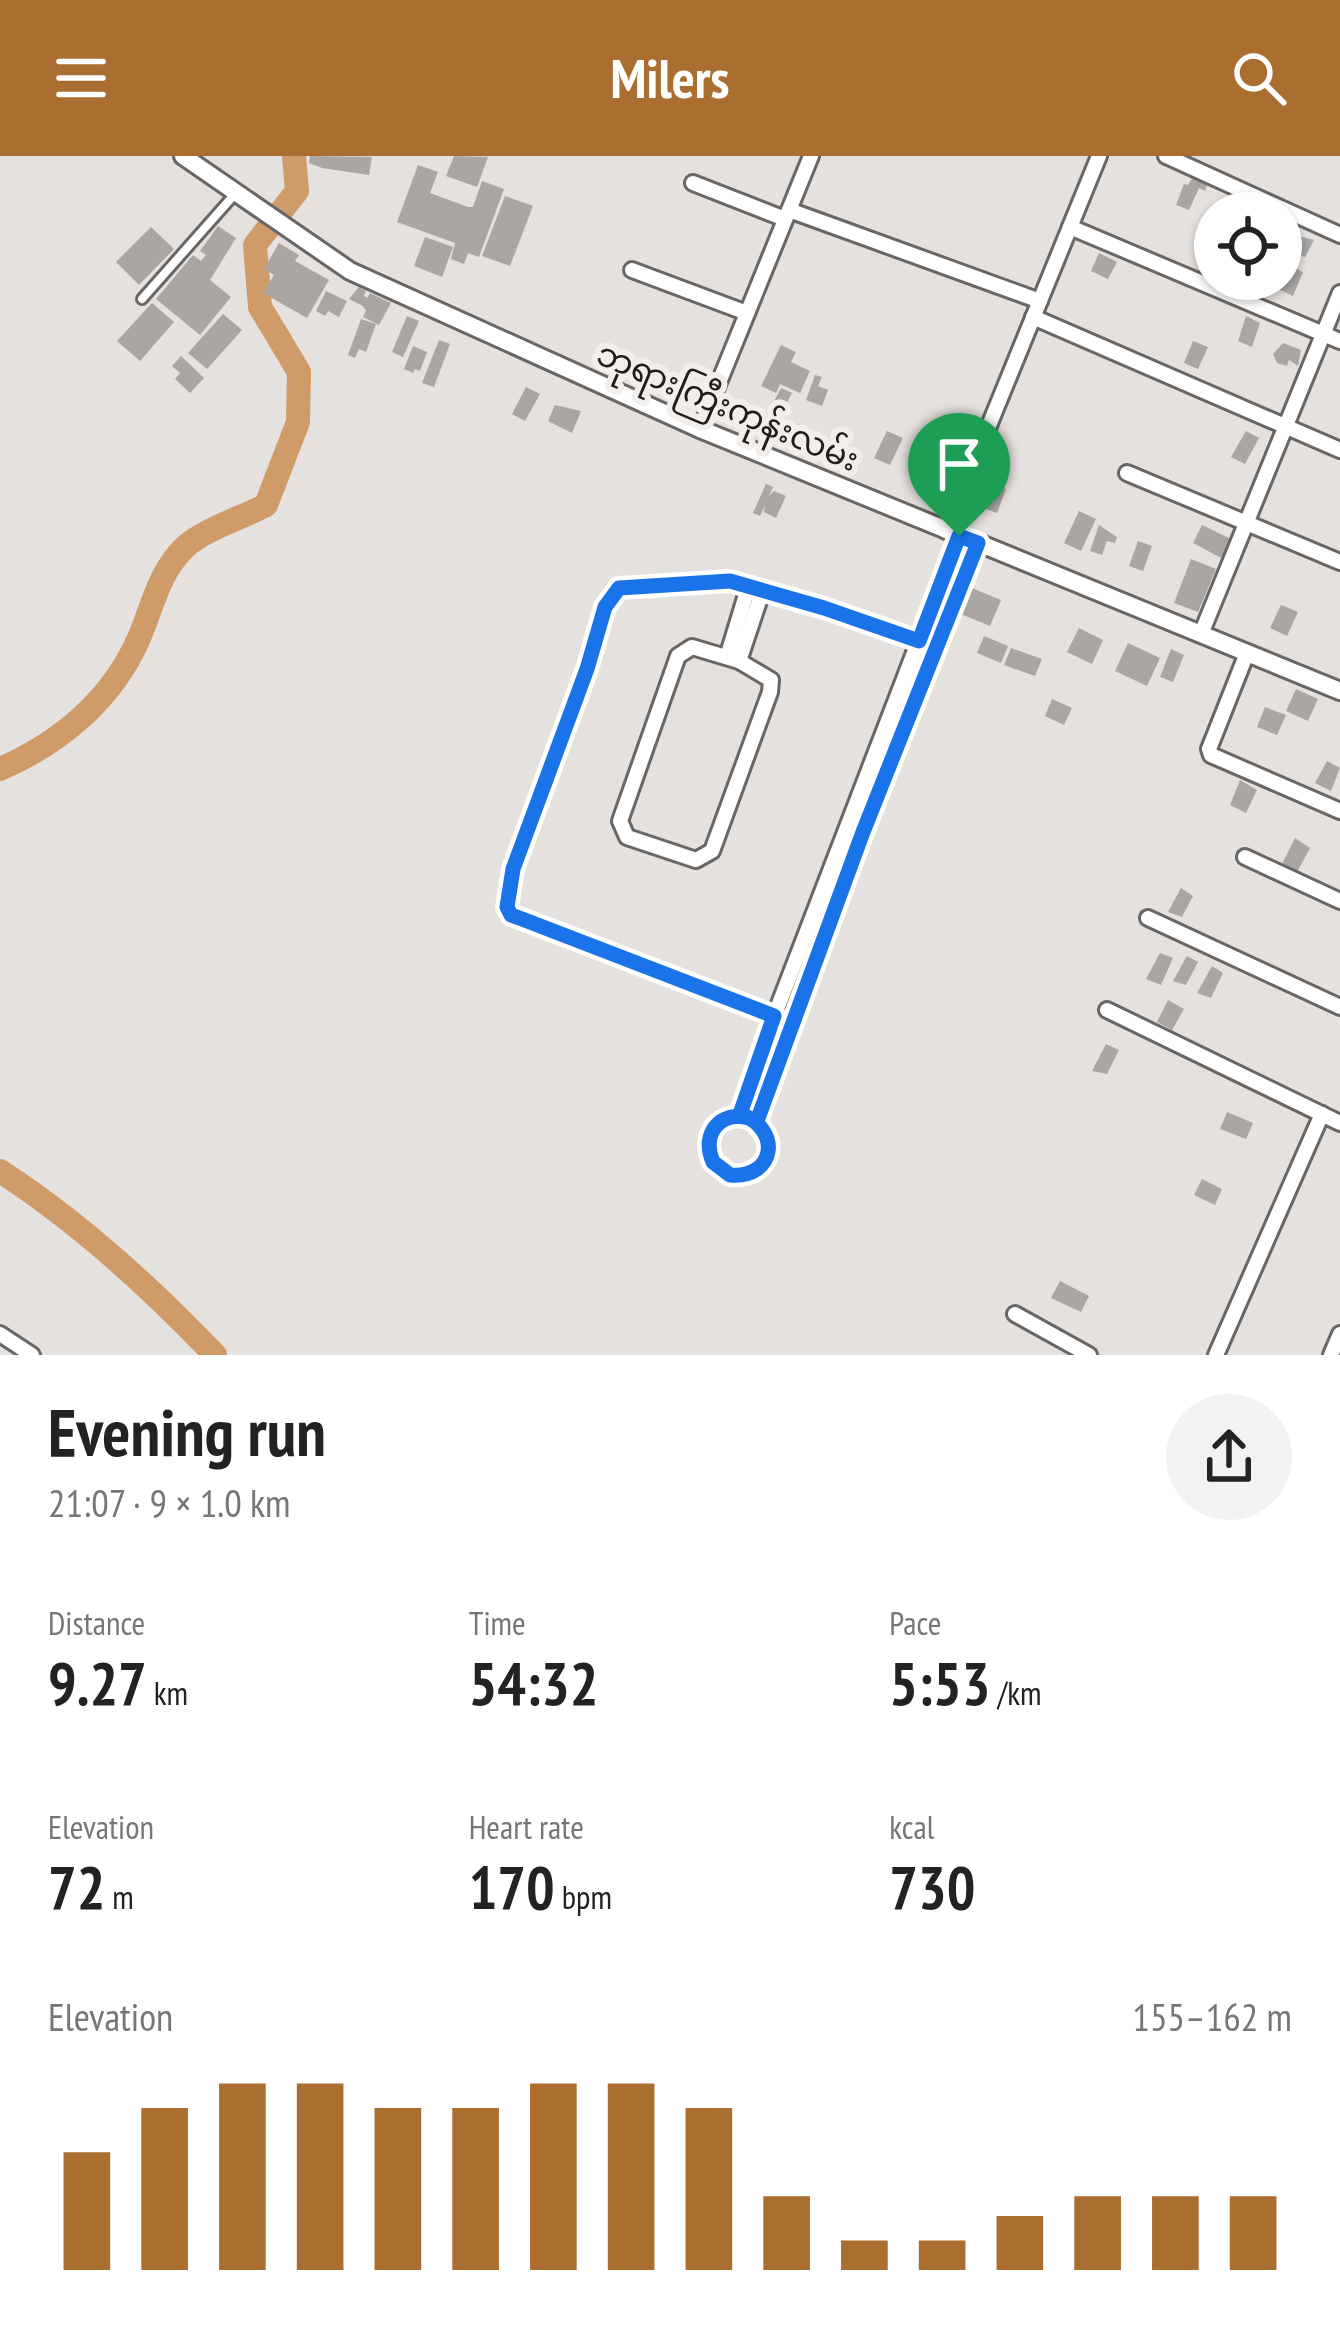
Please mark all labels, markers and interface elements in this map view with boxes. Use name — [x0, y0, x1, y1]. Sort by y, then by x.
text: Milers — [611, 43, 729, 113]
icon: menu — [48, 45, 114, 111]
icon: search — [1226, 45, 1292, 111]
map controls — [1194, 192, 1302, 300]
button: locate — [1194, 192, 1302, 300]
street label: ဘုရားကြီးကုန်းလမ်း — [588, 331, 866, 486]
pin — [908, 413, 1010, 536]
icon: arrive — [926, 431, 992, 497]
text: Evening run — [48, 1389, 326, 1474]
button: share — [1166, 1394, 1292, 1520]
text: 21:07 · 9 × 1.0 km — [48, 1477, 291, 1528]
text: Distance — [48, 1601, 145, 1644]
text: Time — [469, 1601, 526, 1644]
text: Pace — [889, 1601, 941, 1644]
text: 9.27 — [48, 1644, 147, 1722]
text: 54:32 — [469, 1644, 598, 1722]
text: 5:53 — [889, 1644, 990, 1722]
text: km — [147, 1671, 188, 1714]
text: /km — [990, 1671, 1041, 1714]
text: Elevation — [48, 1805, 154, 1848]
text: Heart rate — [469, 1805, 584, 1848]
text: kcal — [889, 1805, 934, 1848]
text: 72 — [48, 1848, 105, 1926]
text: 170 — [469, 1848, 555, 1926]
text: 730 — [889, 1848, 975, 1926]
text: m — [105, 1875, 134, 1918]
text: bpm — [555, 1875, 612, 1918]
text: Elevation — [48, 1991, 173, 2042]
text: 155–162 m — [1132, 1991, 1292, 2042]

